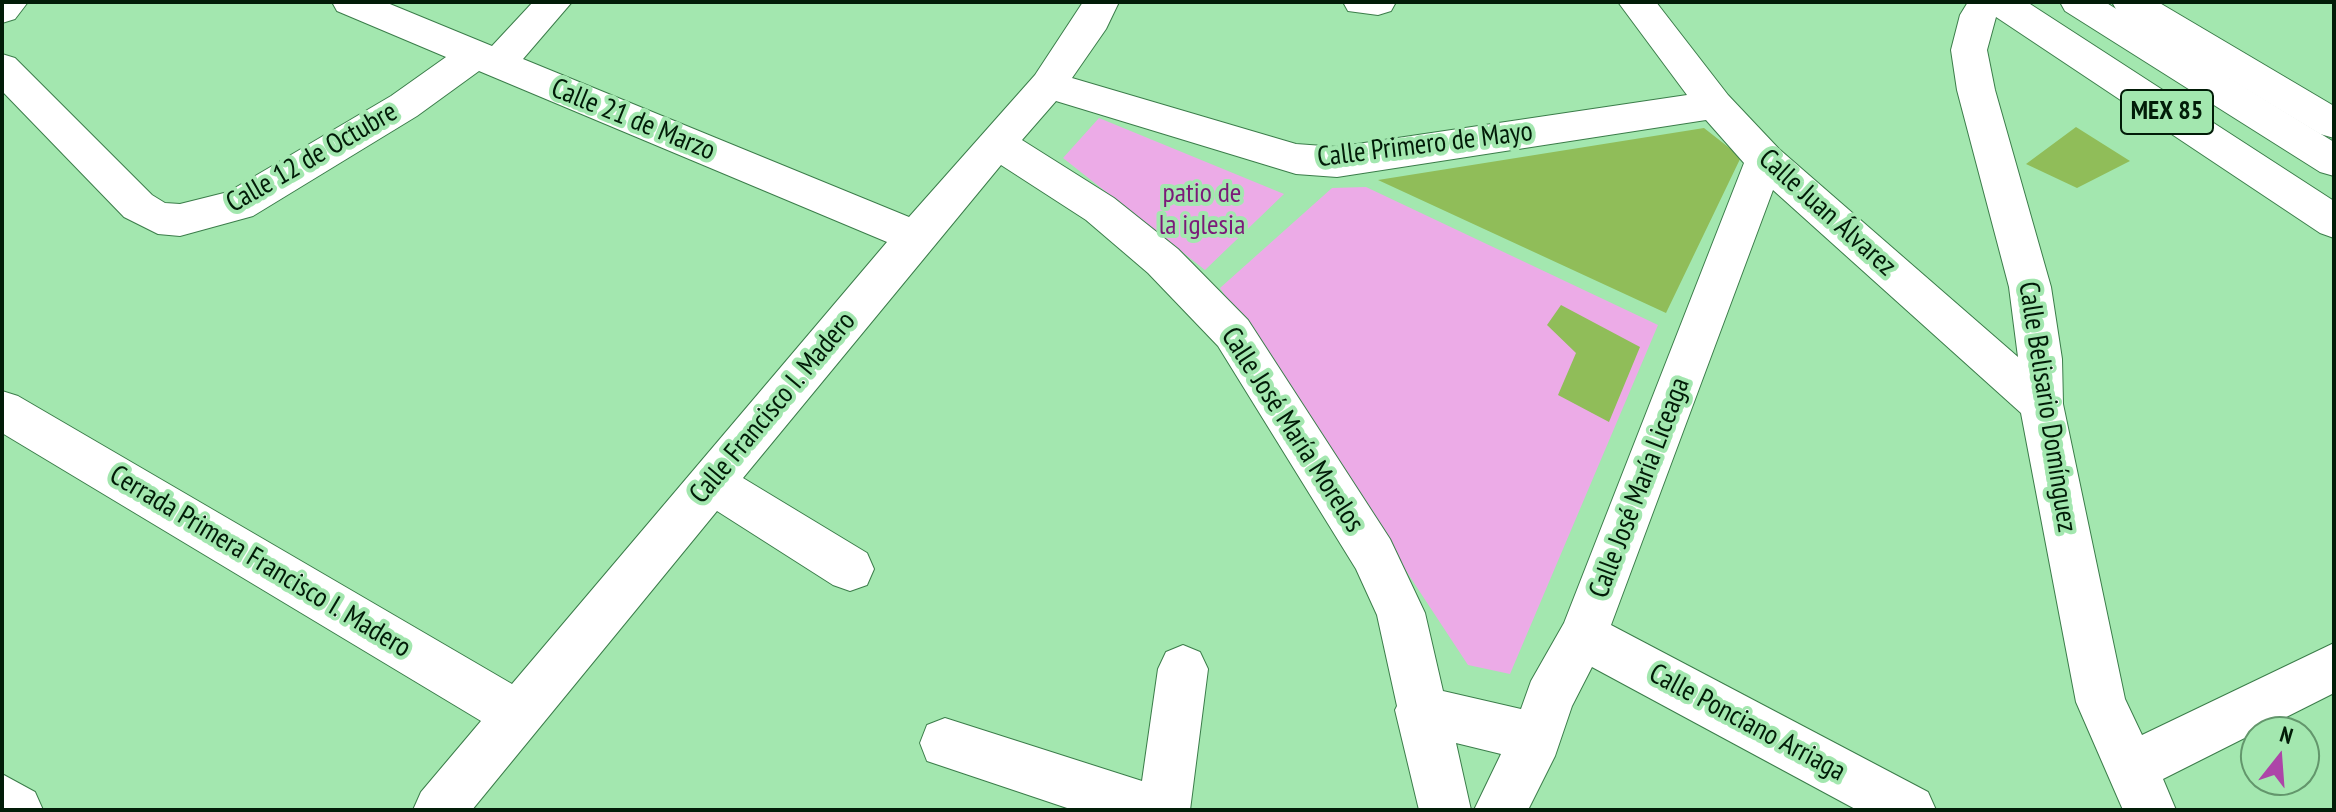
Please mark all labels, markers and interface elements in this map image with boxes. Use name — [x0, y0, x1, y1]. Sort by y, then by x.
street label: Calle 21 de Marzo — [546, 72, 720, 168]
road number: MEX 85 — [2121, 90, 2213, 134]
street label: Calle 12 de Octubre — [221, 96, 403, 220]
street label: Calle Primero de Mayo — [1315, 115, 1535, 175]
street label: Calle Juan Álvarez — [1751, 142, 1903, 284]
park label: patio de la iglesia — [1159, 177, 1245, 243]
street label: Calle Belisario Domínguez — [2011, 279, 2083, 535]
street label: Calle Francisco I. Madero — [683, 305, 863, 511]
street label: Calle José María Morelos — [1213, 321, 1371, 539]
street label: Calle José María Liceaga — [1583, 373, 1697, 603]
street label: Cerrada Primera Francisco I. Madero — [103, 459, 417, 665]
street label: Calle Ponciano Arriaga — [1643, 657, 1851, 789]
north arrow — [2240, 716, 2320, 796]
text: N — [2277, 720, 2296, 750]

